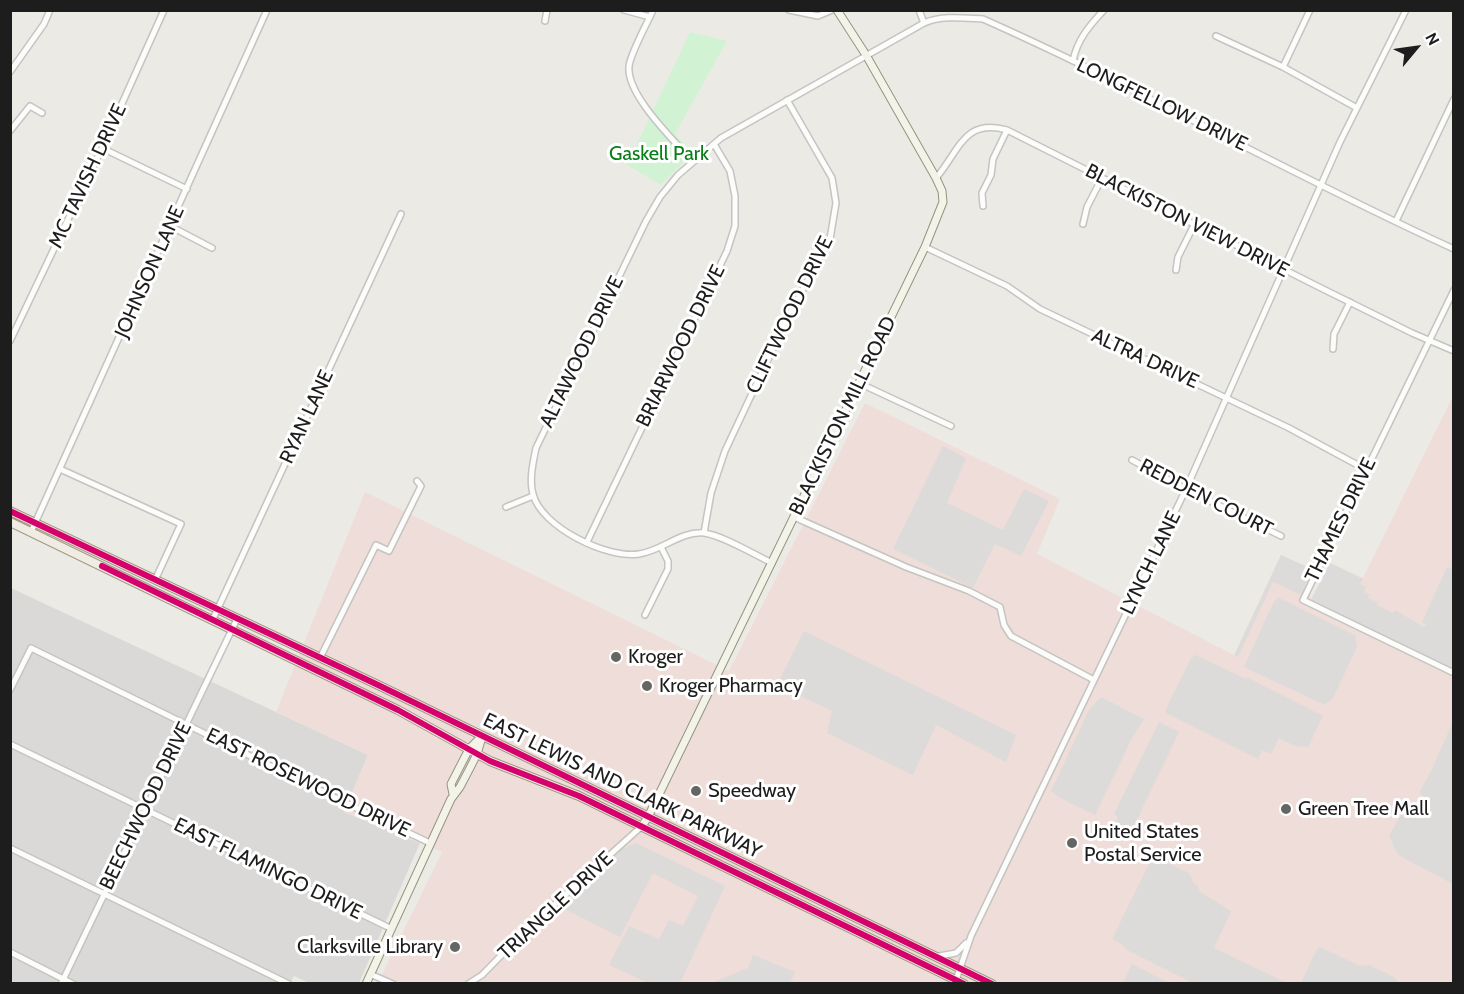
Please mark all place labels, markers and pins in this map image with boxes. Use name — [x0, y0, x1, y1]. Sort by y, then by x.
place label: Kroger — [628, 645, 683, 669]
marker: Kroger — [609, 650, 623, 664]
place label: Kroger Pharmacy — [659, 674, 803, 698]
marker: Kroger Pharmacy — [640, 679, 654, 693]
place label: Speedway — [708, 779, 796, 803]
marker: Speedway — [689, 784, 703, 798]
place label: Green Tree Mall — [1298, 797, 1429, 821]
marker: Green Tree Mall — [1279, 802, 1293, 816]
place label: United States Postal Service — [1084, 820, 1202, 867]
marker: United States Postal Service — [1065, 836, 1079, 850]
place label: Clarksville Library — [297, 935, 443, 959]
marker: Clarksville Library — [448, 940, 462, 954]

